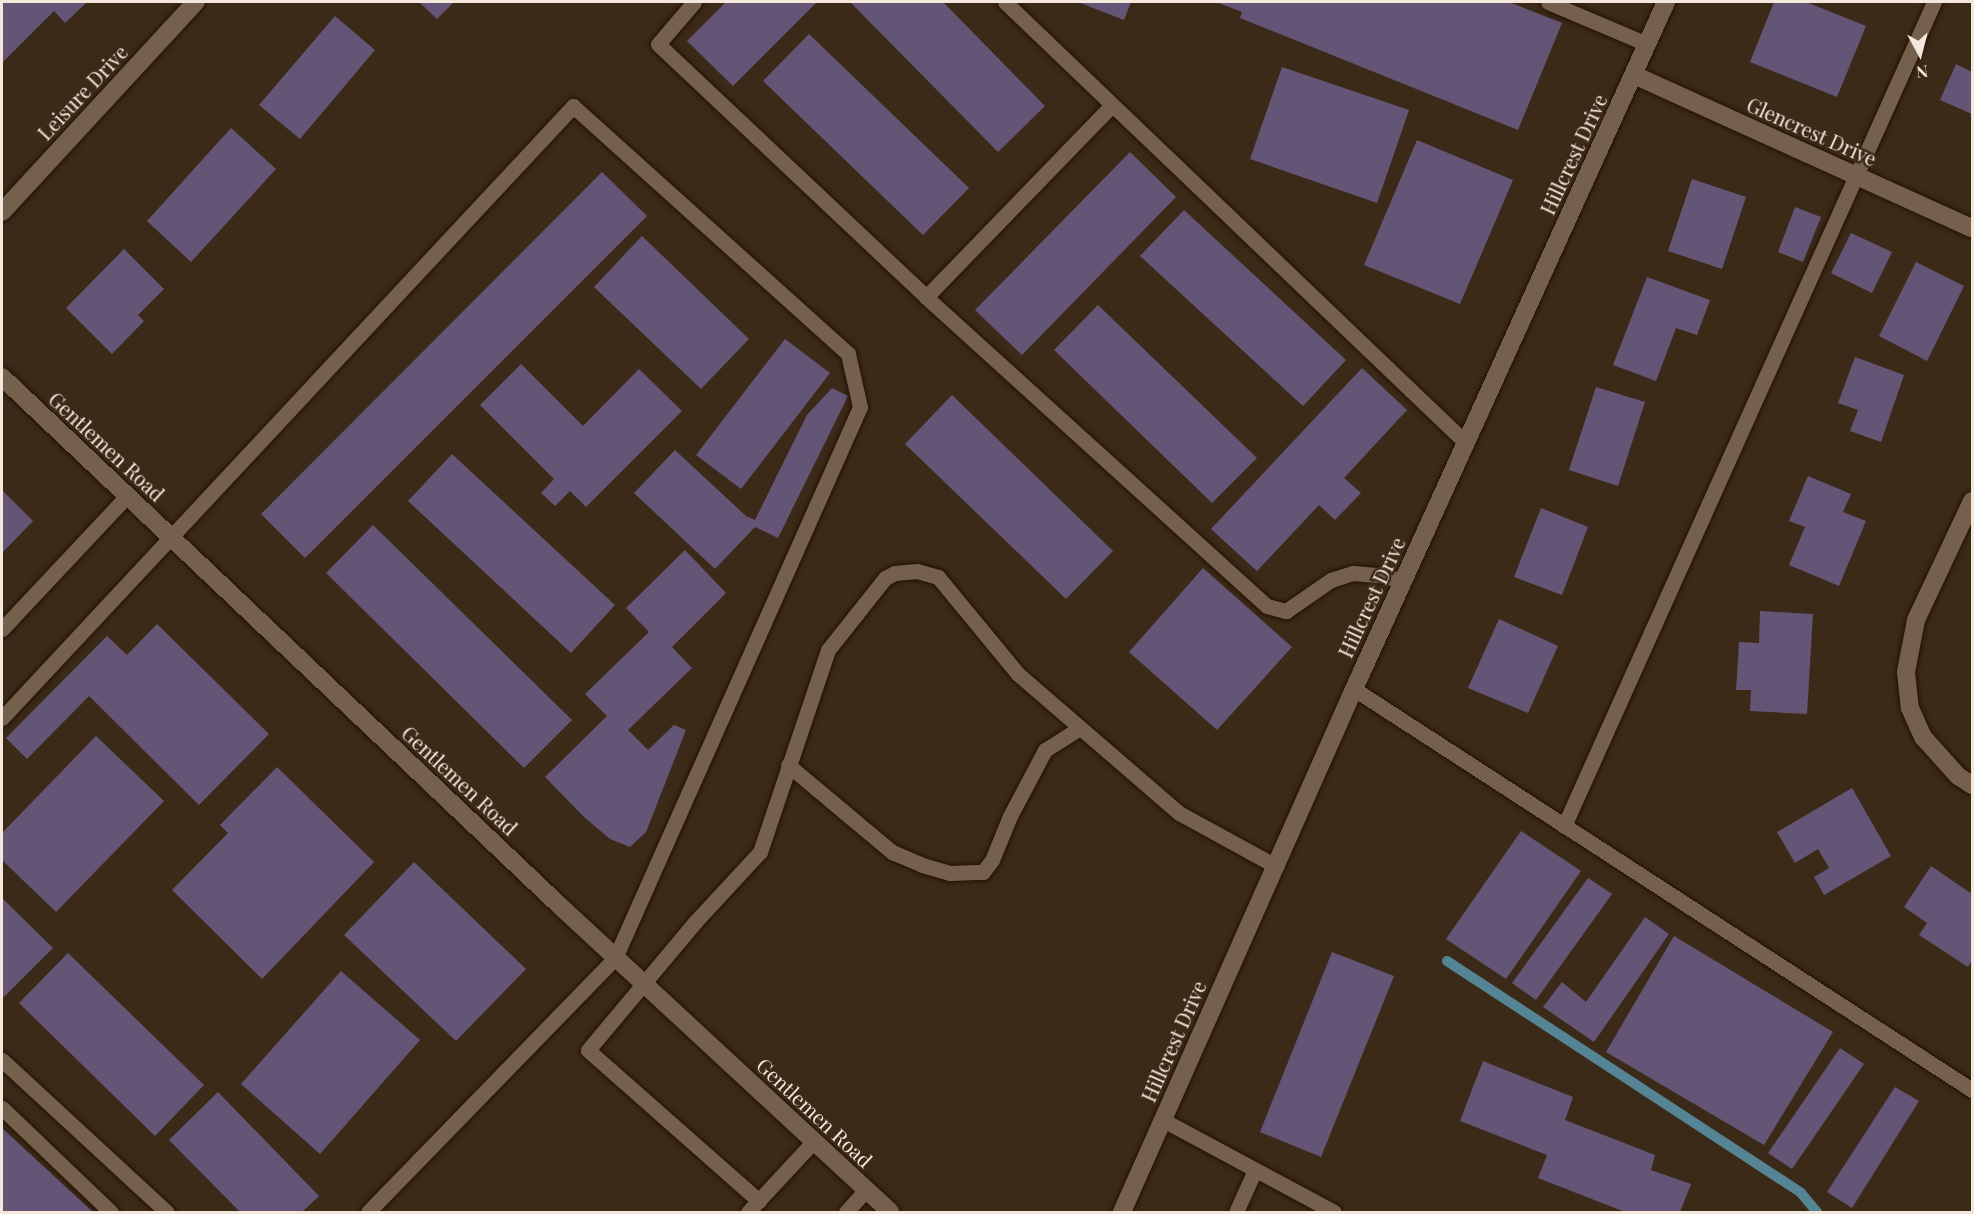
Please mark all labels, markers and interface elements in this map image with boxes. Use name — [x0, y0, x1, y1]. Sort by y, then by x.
north arrow — [1890, 24, 1950, 84]
street label: Leisure Drive — [32, 40, 132, 144]
text: N — [1915, 61, 1929, 83]
street label: Hillcrest Drive — [1535, 90, 1611, 218]
street label: Glencrest Drive — [1743, 92, 1881, 170]
street label: Gentlemen Road — [44, 386, 170, 506]
street label: Hillcrest Drive — [1333, 533, 1409, 661]
street label: Gentlemen Road — [397, 720, 523, 840]
street label: Hillcrest Drive — [1135, 977, 1211, 1105]
street label: Gentlemen Road — [752, 1052, 878, 1172]

